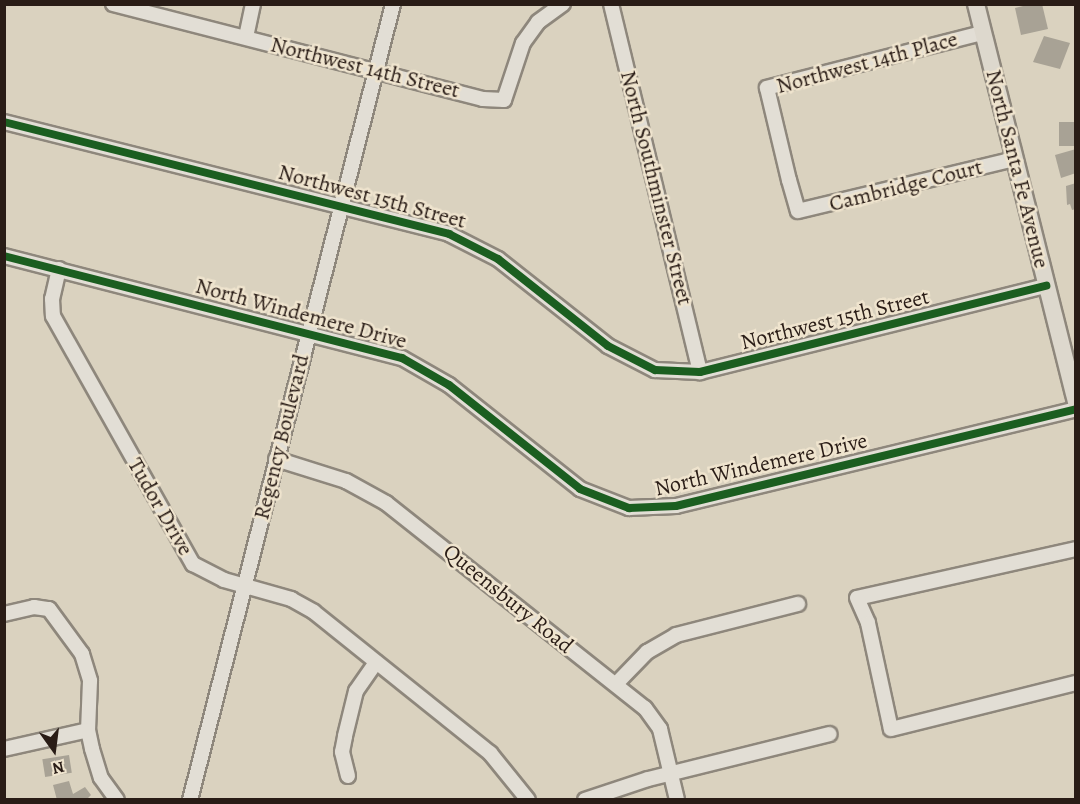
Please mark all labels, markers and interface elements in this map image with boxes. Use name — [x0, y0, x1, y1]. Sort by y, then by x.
street label: Northwest 14th Place — [774, 26, 960, 100]
street label: Northwest 14th Street — [268, 32, 462, 104]
street label: North Santa Fe Avenue — [980, 67, 1054, 271]
street label: North Southminster Street — [614, 68, 698, 308]
street label: Cambridge Court — [827, 154, 985, 218]
street label: Northwest 15th Street — [275, 159, 469, 235]
street label: North Windemere Drive — [192, 273, 410, 355]
street label: Northwest 15th Street — [738, 284, 932, 356]
street label: Regency Boulevard — [249, 352, 315, 522]
street label: North Windemere Drive — [652, 428, 870, 502]
street label: Tudor Drive — [122, 454, 198, 560]
street label: Queensbury Road — [438, 539, 578, 659]
north arrow — [24, 720, 84, 780]
text: N — [50, 755, 67, 780]

